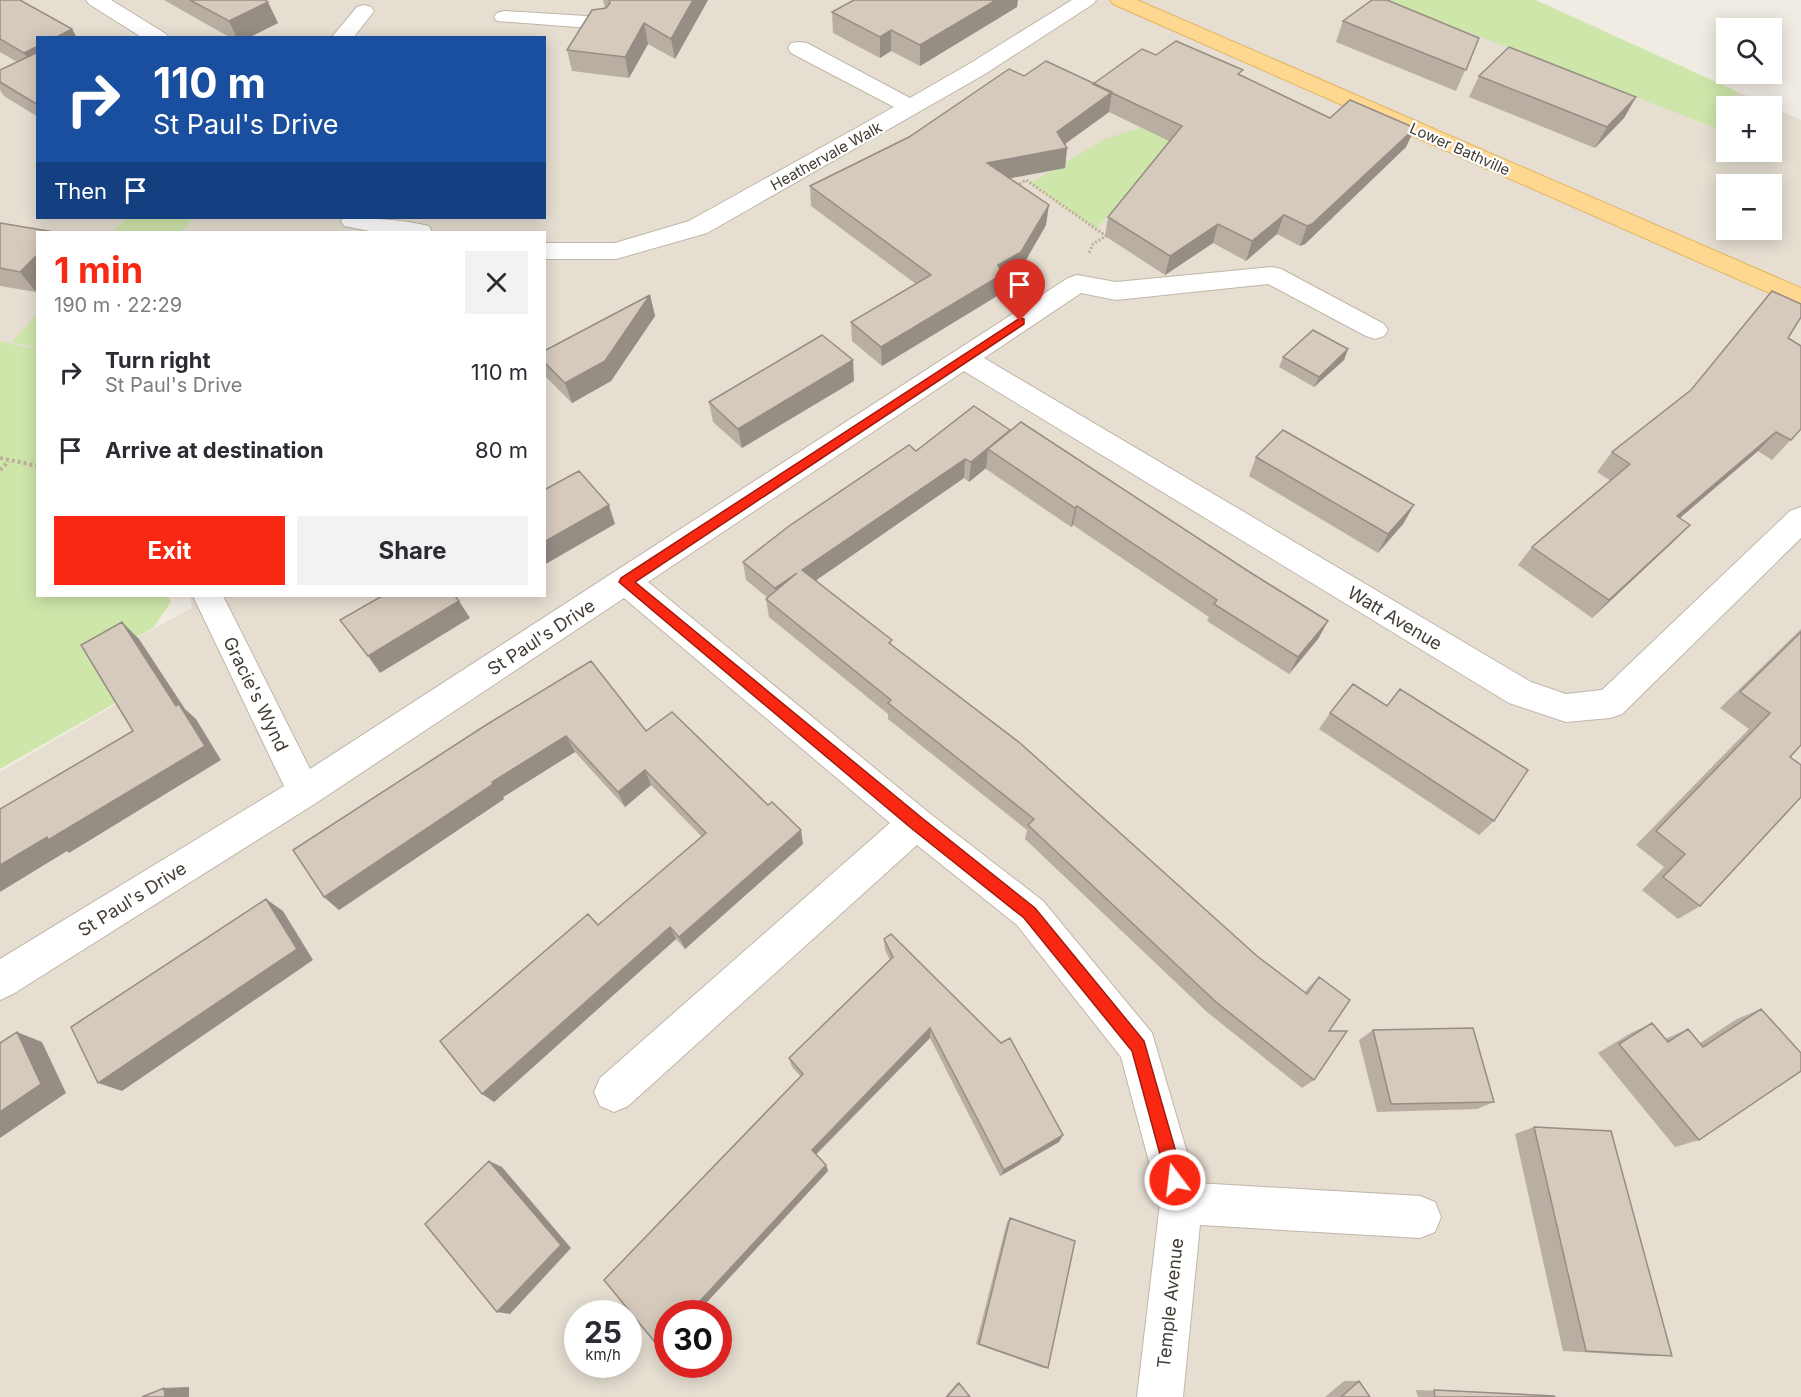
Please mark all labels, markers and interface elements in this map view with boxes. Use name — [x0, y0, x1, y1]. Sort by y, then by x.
map controls — [1716, 18, 1782, 240]
button: search — [1716, 18, 1782, 84]
text: 110 m — [153, 57, 266, 108]
icon: right — [54, 60, 132, 138]
button: + — [1716, 96, 1782, 162]
text: St Paul's Drive — [153, 108, 339, 141]
street label: Heathervale Walk — [767, 117, 886, 195]
street label: Lower Bathville — [1407, 118, 1513, 180]
icon: arrive — [119, 174, 152, 207]
button: − — [1716, 174, 1782, 240]
text: Then — [54, 178, 107, 204]
text: 1 min — [54, 248, 143, 292]
button: close — [465, 251, 528, 314]
pin — [994, 259, 1045, 321]
icon: arrive — [1003, 268, 1036, 301]
text: 190 m · 22:29 — [54, 293, 182, 317]
text: Turn right — [105, 347, 211, 373]
icon: right — [54, 356, 87, 389]
text: 110 m — [471, 359, 528, 385]
text: St Paul's Drive — [105, 373, 242, 397]
icon: arrive — [54, 434, 87, 467]
text: Arrive at destination — [105, 437, 324, 463]
text: 80 m — [475, 437, 528, 463]
button: Exit — [54, 516, 285, 585]
button: Share — [297, 516, 528, 585]
street label: Watt Avenue — [1344, 582, 1446, 654]
street label: St Paul's Drive — [483, 594, 599, 680]
street label: Gracie's Wynd — [219, 633, 293, 755]
street label: St Paul's Drive — [74, 857, 190, 941]
position arrow — [1143, 1148, 1207, 1212]
street label: Temple Avenue — [1153, 1237, 1187, 1369]
speed limit sign: 30 — [654, 1300, 732, 1378]
text: 25 — [584, 1314, 622, 1350]
text: km/h — [585, 1345, 621, 1364]

